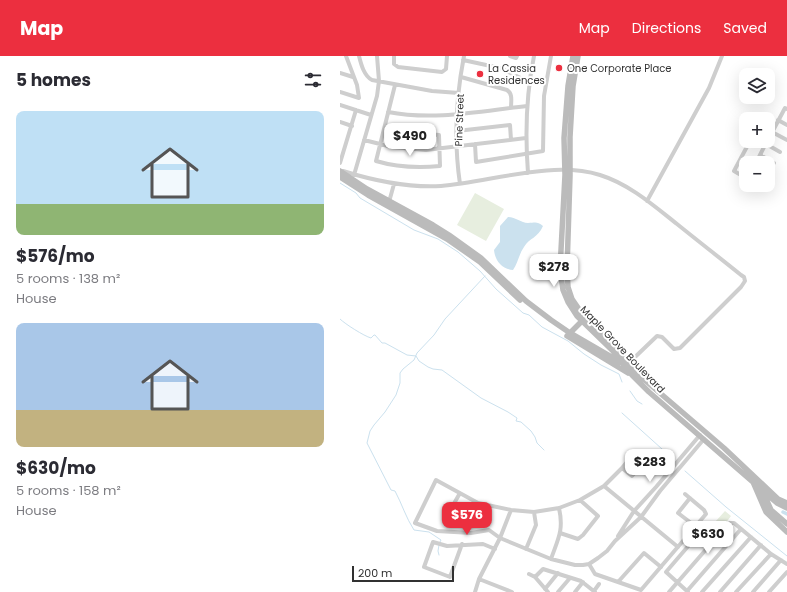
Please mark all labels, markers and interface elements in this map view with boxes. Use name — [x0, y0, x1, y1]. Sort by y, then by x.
text: Map — [20, 15, 63, 42]
text: Map — [579, 18, 610, 38]
text: Directions — [632, 18, 701, 38]
text: Saved — [723, 18, 767, 38]
place label: La Cassia Residences — [488, 61, 545, 88]
place label: One Corporate Place — [567, 61, 671, 76]
marker: One Corporate Place — [554, 63, 564, 73]
text: 5 homes — [16, 68, 91, 92]
map controls — [739, 68, 775, 192]
button: layers — [739, 68, 775, 104]
icon: filters — [302, 69, 324, 91]
marker: La Cassia Residences — [475, 69, 485, 79]
street label: Pine Street — [451, 93, 468, 147]
button: + — [739, 112, 775, 148]
pin: $490 — [386, 123, 434, 157]
text: $490 — [393, 126, 427, 145]
icon: home — [134, 137, 206, 209]
button: − — [739, 156, 775, 192]
text: $576/mo — [16, 244, 95, 268]
pin: $278 — [530, 254, 578, 288]
text: $278 — [538, 257, 570, 276]
text: 5 rooms · 138 m² — [16, 269, 120, 288]
text: House — [16, 289, 56, 308]
street label: Maple Grove Boulevard — [577, 302, 668, 396]
icon: home — [134, 349, 206, 421]
pin: $283 — [626, 449, 674, 483]
text: $283 — [634, 452, 666, 471]
text: $630/mo — [16, 456, 96, 480]
text: 5 rooms · 158 m² — [16, 481, 121, 500]
text: House — [16, 501, 56, 520]
pin: $576 — [443, 502, 491, 536]
text: $576 — [451, 505, 483, 524]
pin: $630 — [684, 521, 732, 555]
text: $630 — [691, 524, 725, 543]
scale bar — [352, 564, 454, 583]
text: 200 m — [358, 565, 392, 581]

